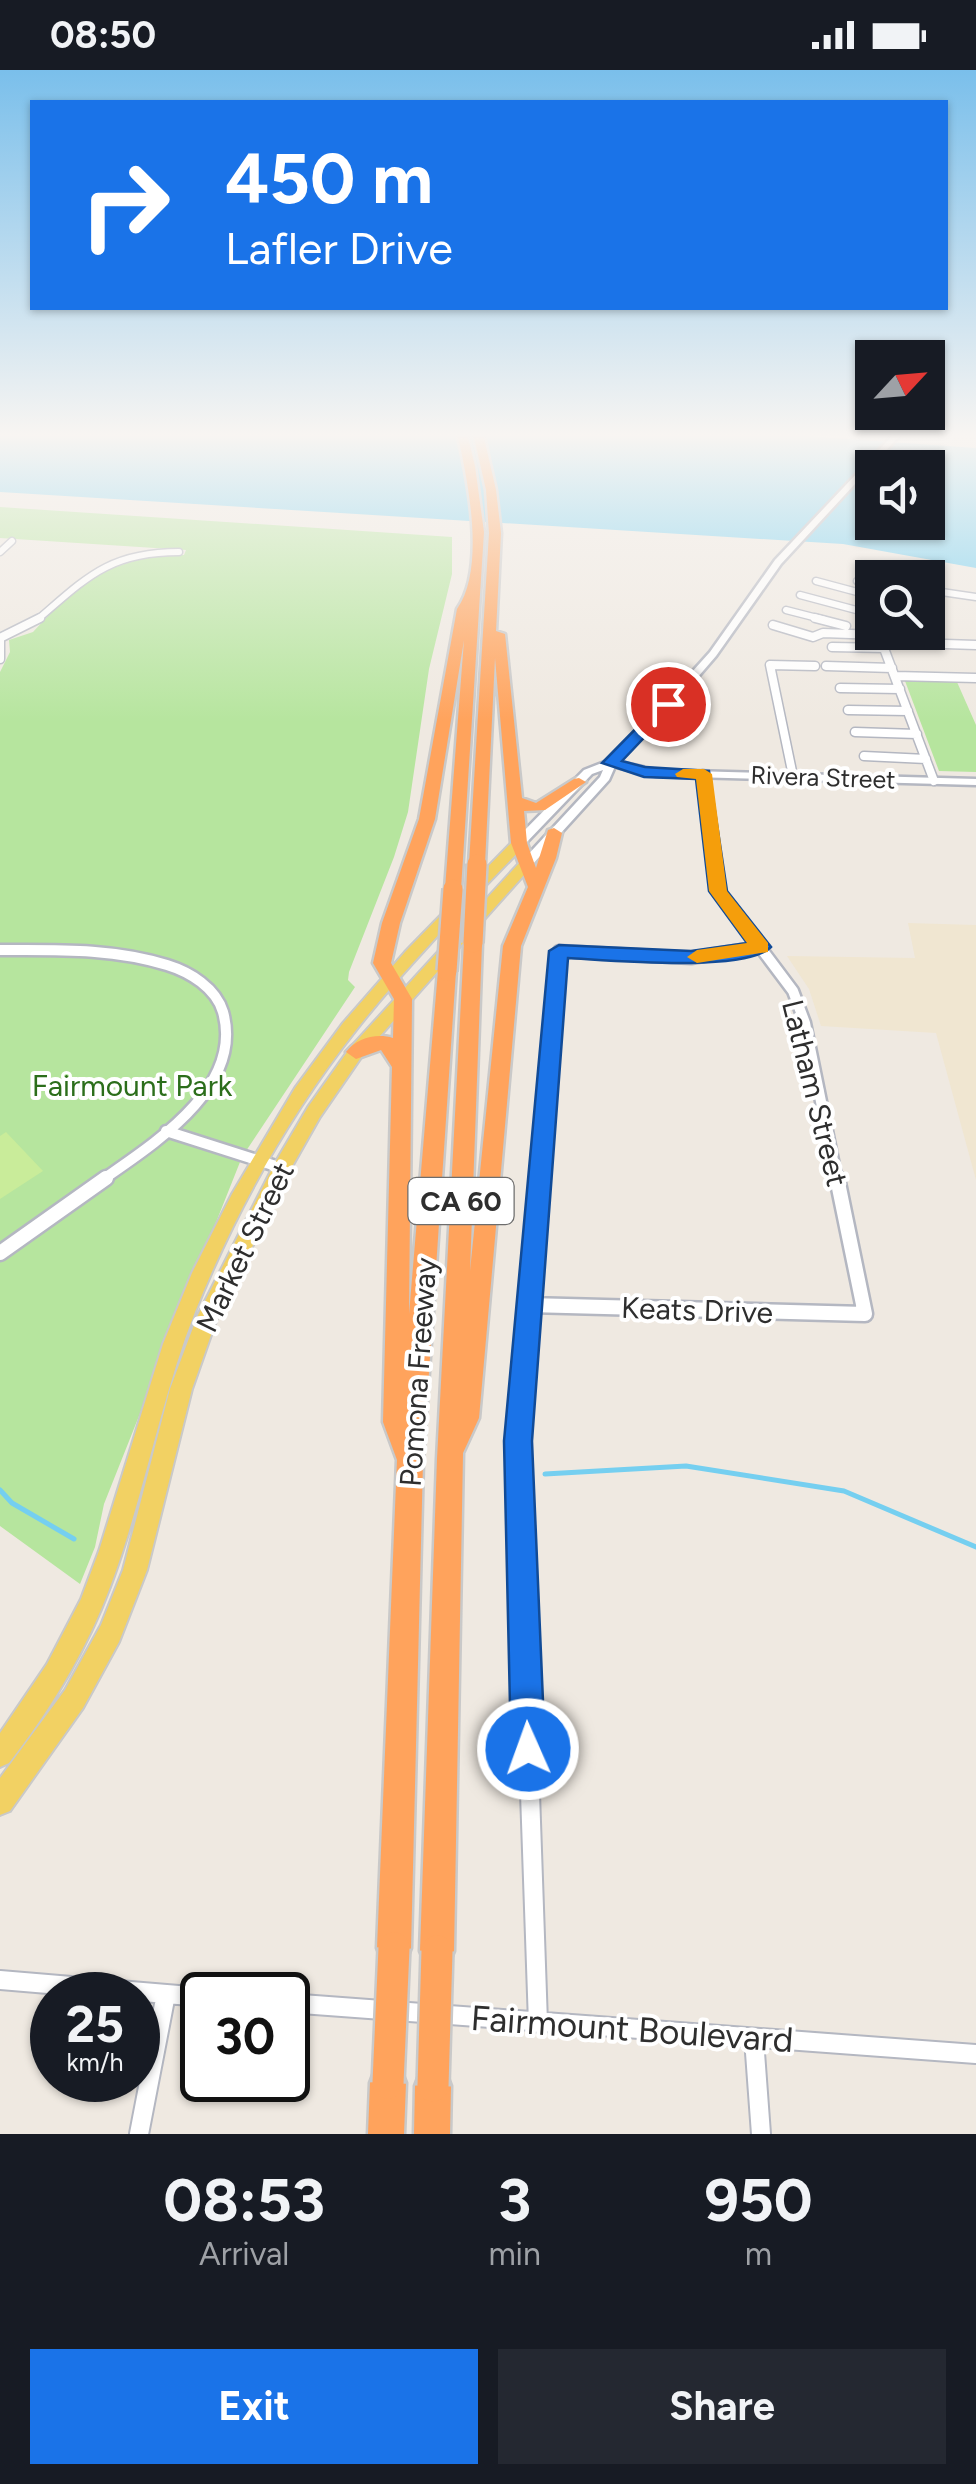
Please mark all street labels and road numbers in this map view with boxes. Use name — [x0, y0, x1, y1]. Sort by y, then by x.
street label: Rivera Street — [750, 759, 896, 795]
street label: Latham Street — [774, 996, 856, 1190]
street label: Market Street — [188, 1156, 302, 1338]
road number: CA 60 — [408, 1178, 514, 1224]
street label: Pomona Freeway — [392, 1256, 444, 1488]
street label: Keats Drive — [620, 1289, 774, 1331]
street label: Fairmount Boulevard — [469, 1997, 795, 2061]

